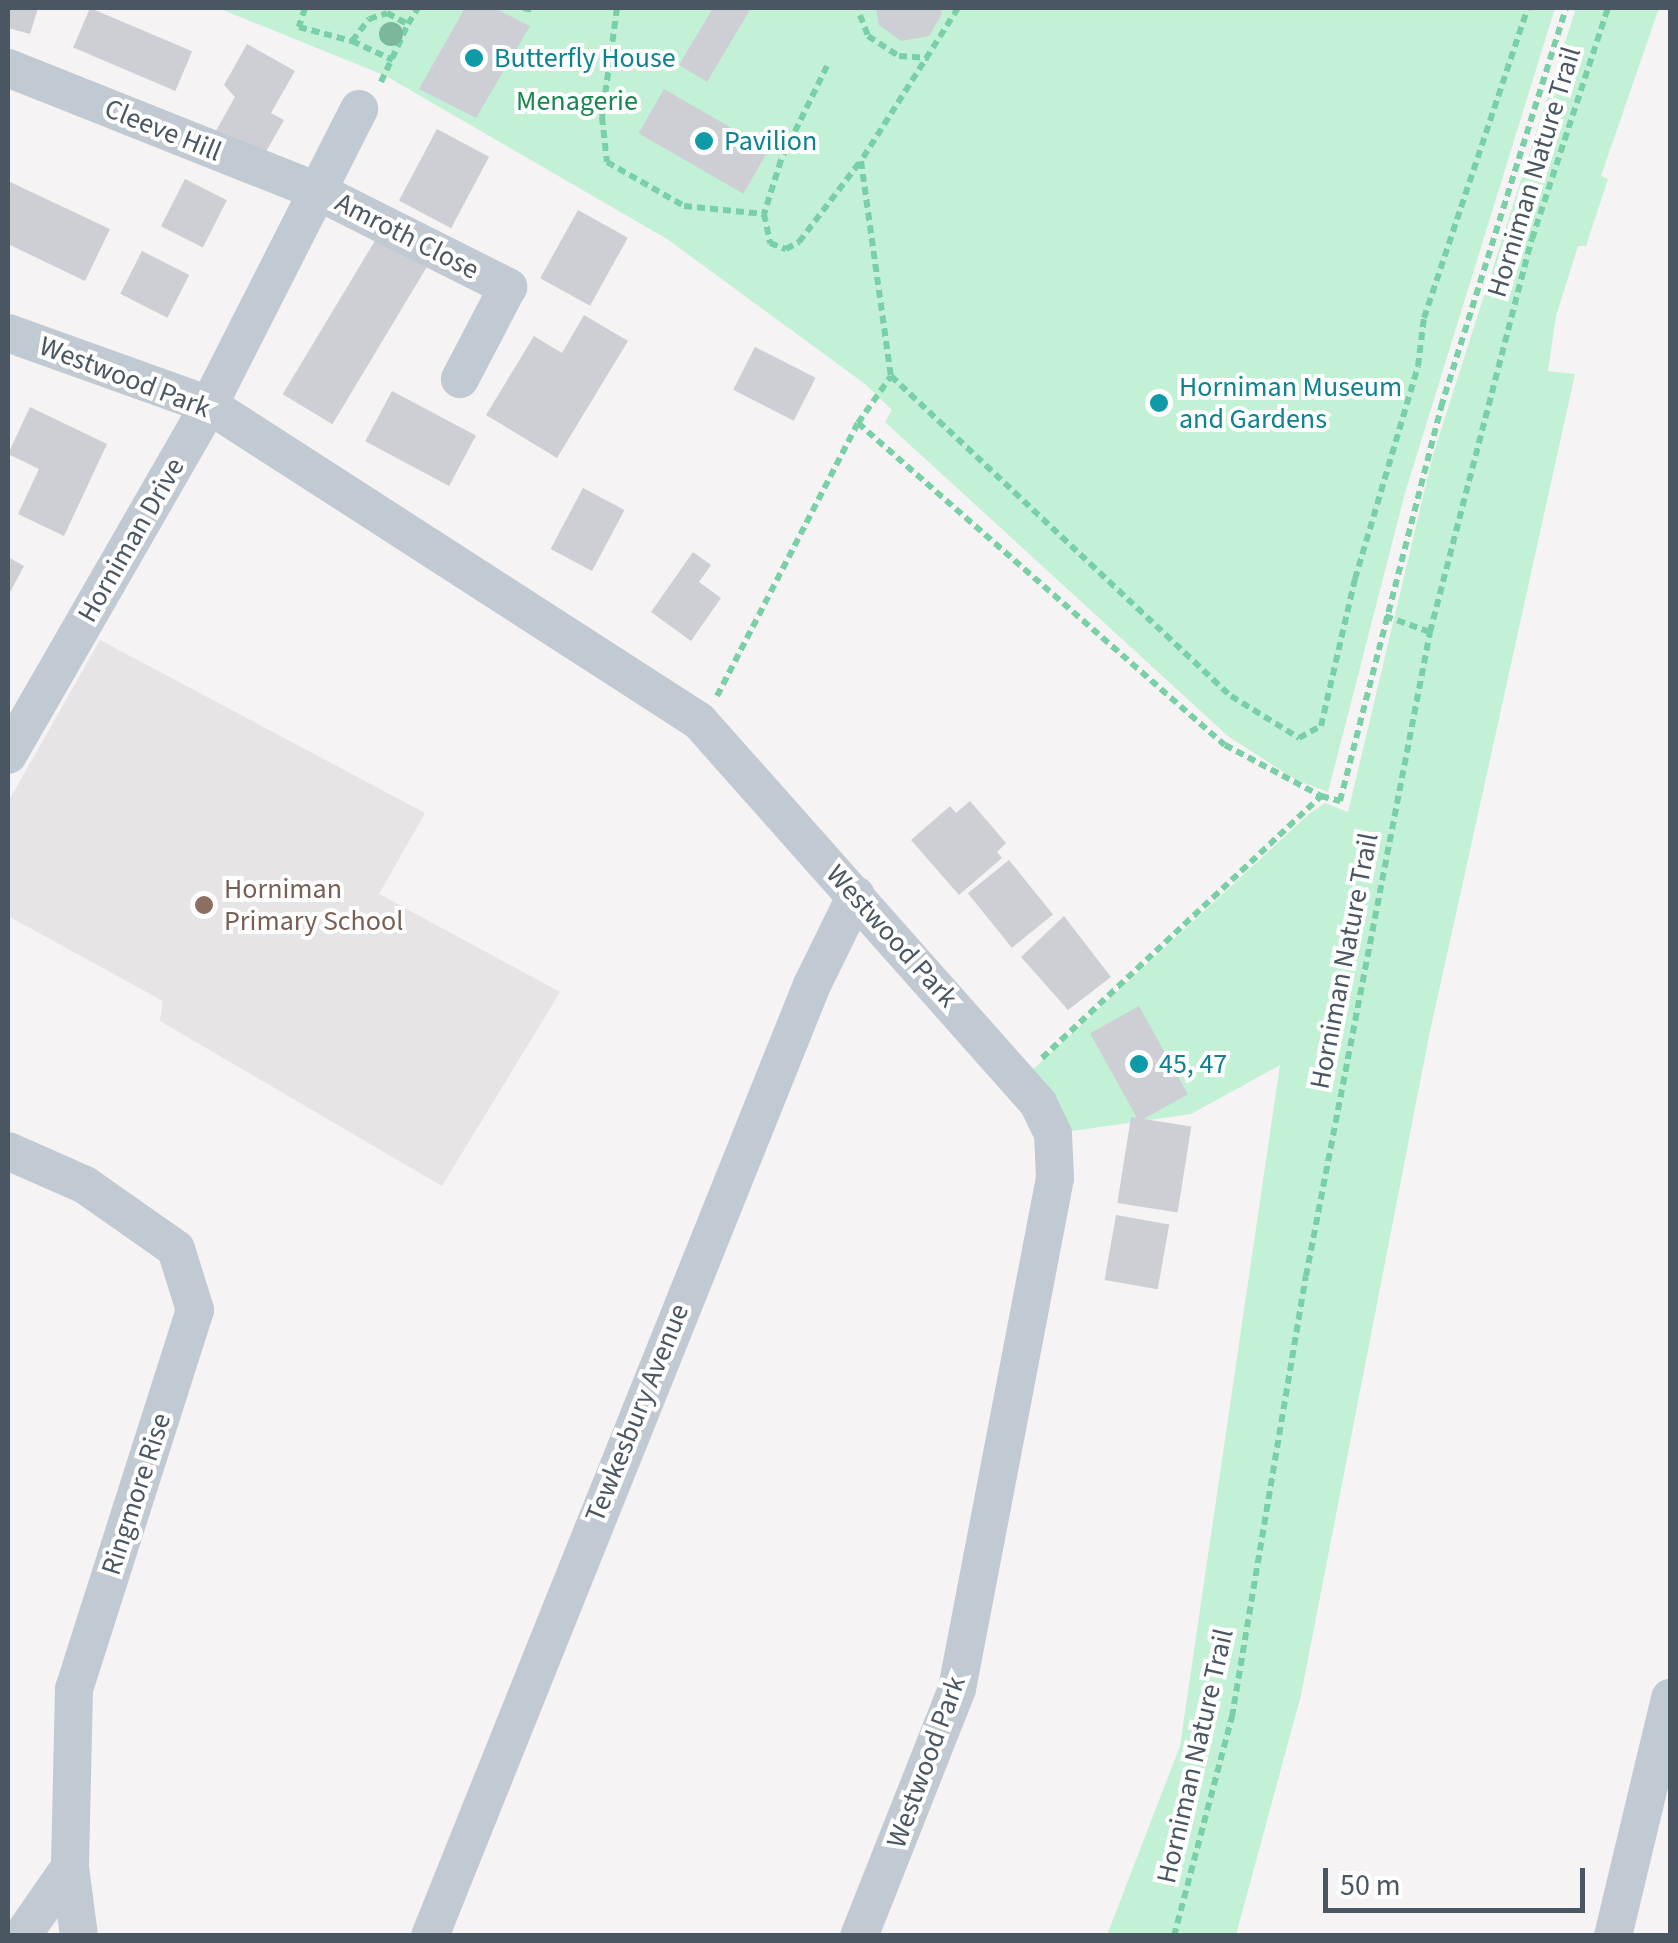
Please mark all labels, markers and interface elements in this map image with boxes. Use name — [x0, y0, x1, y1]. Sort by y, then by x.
place label: Butterfly House — [494, 41, 676, 75]
street label: Horniman Nature Trail — [1480, 43, 1588, 301]
marker: Butterfly House — [463, 47, 485, 69]
park label: Menagerie — [516, 84, 638, 118]
street label: Cleeve Hill — [100, 91, 226, 169]
place label: Pavilion — [724, 124, 817, 158]
marker: Pavilion — [693, 130, 715, 152]
street label: Amroth Close — [330, 185, 484, 287]
street label: Westwood Park — [35, 329, 215, 425]
place label: Horniman Museum and Gardens — [1179, 370, 1402, 436]
marker: Horniman Museum and Gardens — [1148, 392, 1170, 414]
street label: Horniman Drive — [70, 452, 192, 628]
street label: Horniman Nature Trail — [1303, 830, 1385, 1092]
street label: Westwood Park — [819, 858, 965, 1014]
place label: Horniman Primary School — [224, 872, 403, 938]
marker: Horniman Primary School — [193, 894, 215, 916]
place label: 45, 47 — [1159, 1047, 1227, 1081]
marker: 45, 47 — [1128, 1053, 1150, 1075]
street label: Tewkesbury Avenue — [578, 1299, 696, 1527]
street label: Ringmore Rise — [94, 1409, 178, 1579]
street label: Horniman Nature Trail — [1149, 1626, 1241, 1886]
street label: Westwood Park — [879, 1671, 973, 1853]
scale bar — [1328, 1848, 1590, 1910]
text: 50 m — [1340, 1864, 1401, 1907]

